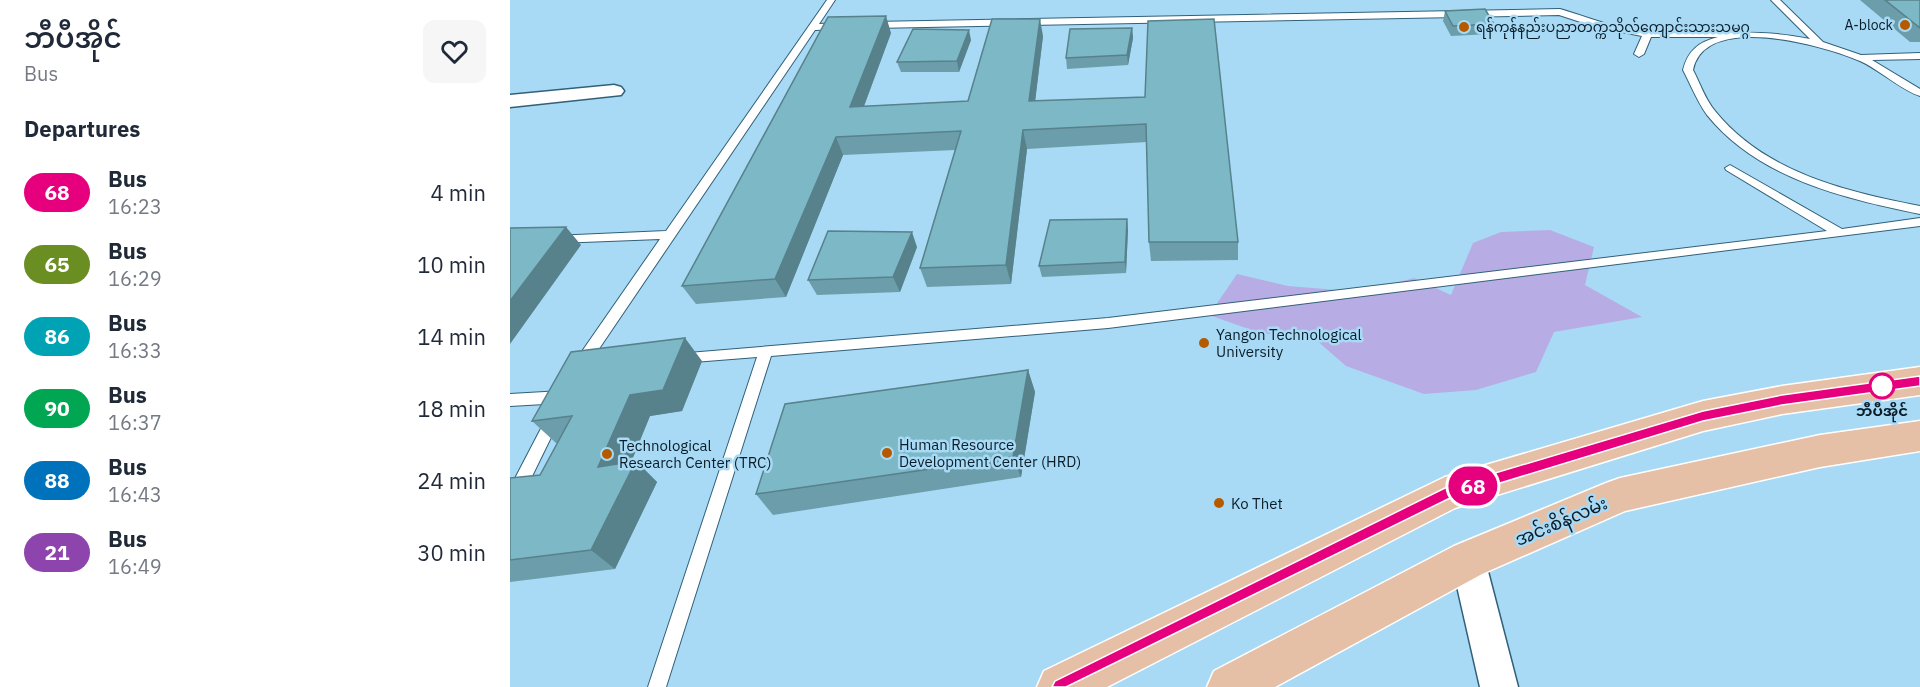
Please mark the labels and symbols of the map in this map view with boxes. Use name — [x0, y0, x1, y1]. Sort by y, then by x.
place label: A-block — [1845, 16, 1894, 34]
place label: ရန်ကုန်နည်းပညာတက္ကသိုလ်ကျောင်းသားသမဂ္ဂ — [1476, 17, 1750, 40]
marker: A-block — [1898, 18, 1912, 32]
marker: ရန်ကုန်နည်းပညာတက္ကသိုလ်ကျောင်းသားသမဂ္ဂ — [1457, 20, 1471, 34]
place label: Yangon Technological University — [1216, 325, 1362, 361]
marker: Yangon Technological University — [1197, 336, 1211, 350]
marker: ဘီပီအိုင် — [1869, 373, 1895, 399]
place label: ဘီပီအိုင် — [1856, 401, 1908, 423]
place label: Human Resource Development Center (HRD) — [899, 435, 1081, 471]
place label: Technological Research Center (TRC) — [619, 436, 771, 472]
marker: Human Resource Development Center (HRD) — [880, 446, 894, 460]
marker: Technological Research Center (TRC) — [600, 447, 614, 461]
line badge: 68 — [1446, 466, 1500, 506]
street label: အင်းစိန်လမ်း — [1511, 489, 1612, 554]
place label: Ko Thet — [1231, 494, 1283, 513]
marker: Ko Thet — [1212, 496, 1226, 510]

